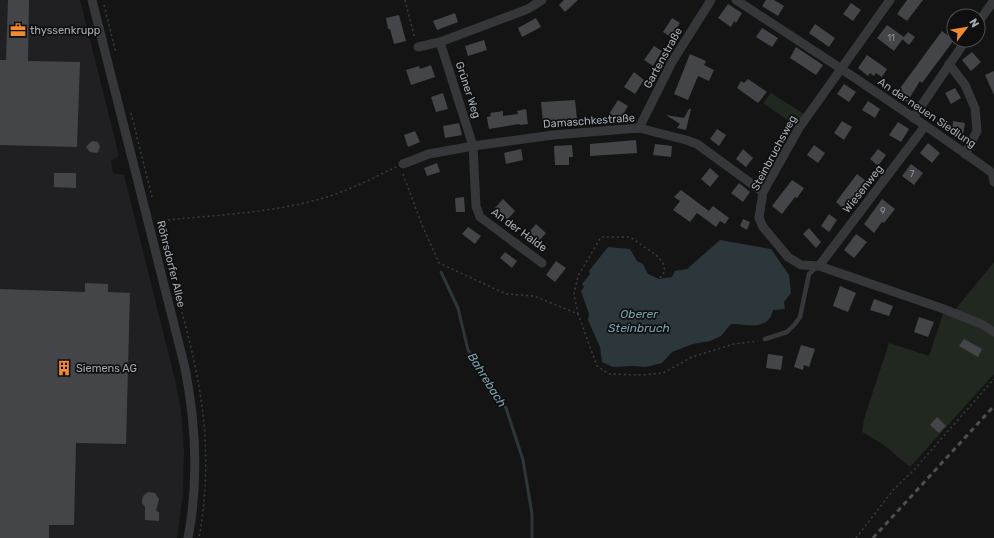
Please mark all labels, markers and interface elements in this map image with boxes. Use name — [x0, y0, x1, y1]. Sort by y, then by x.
north arrow — [946, 8, 986, 48]
text: N — [967, 16, 982, 30]
office icon: thyssenkrupp — [9, 21, 27, 39]
place label: thyssenkrupp — [30, 24, 100, 37]
street label: Gartenstraße — [641, 25, 685, 91]
house number: 11 — [887, 33, 895, 43]
street label: Grüner Weg — [453, 60, 483, 120]
street label: An der neuen Siedlung — [875, 75, 979, 151]
street label: Damaschkestraße — [543, 111, 635, 131]
street label: Steinbruchsweg — [749, 113, 799, 193]
street label: Wiesenweg — [840, 162, 886, 216]
house number: 7 — [910, 169, 915, 179]
street label: An der Halde — [489, 206, 549, 254]
house number: 9 — [880, 206, 886, 216]
street label: Röhrsdorfer Allee — [154, 219, 188, 309]
water label: Oberer Steinbruch — [608, 307, 670, 335]
water label: Bahrebach — [465, 350, 509, 410]
building icon: Siemens AG — [55, 359, 73, 377]
place label: Siemens AG — [76, 362, 137, 375]

